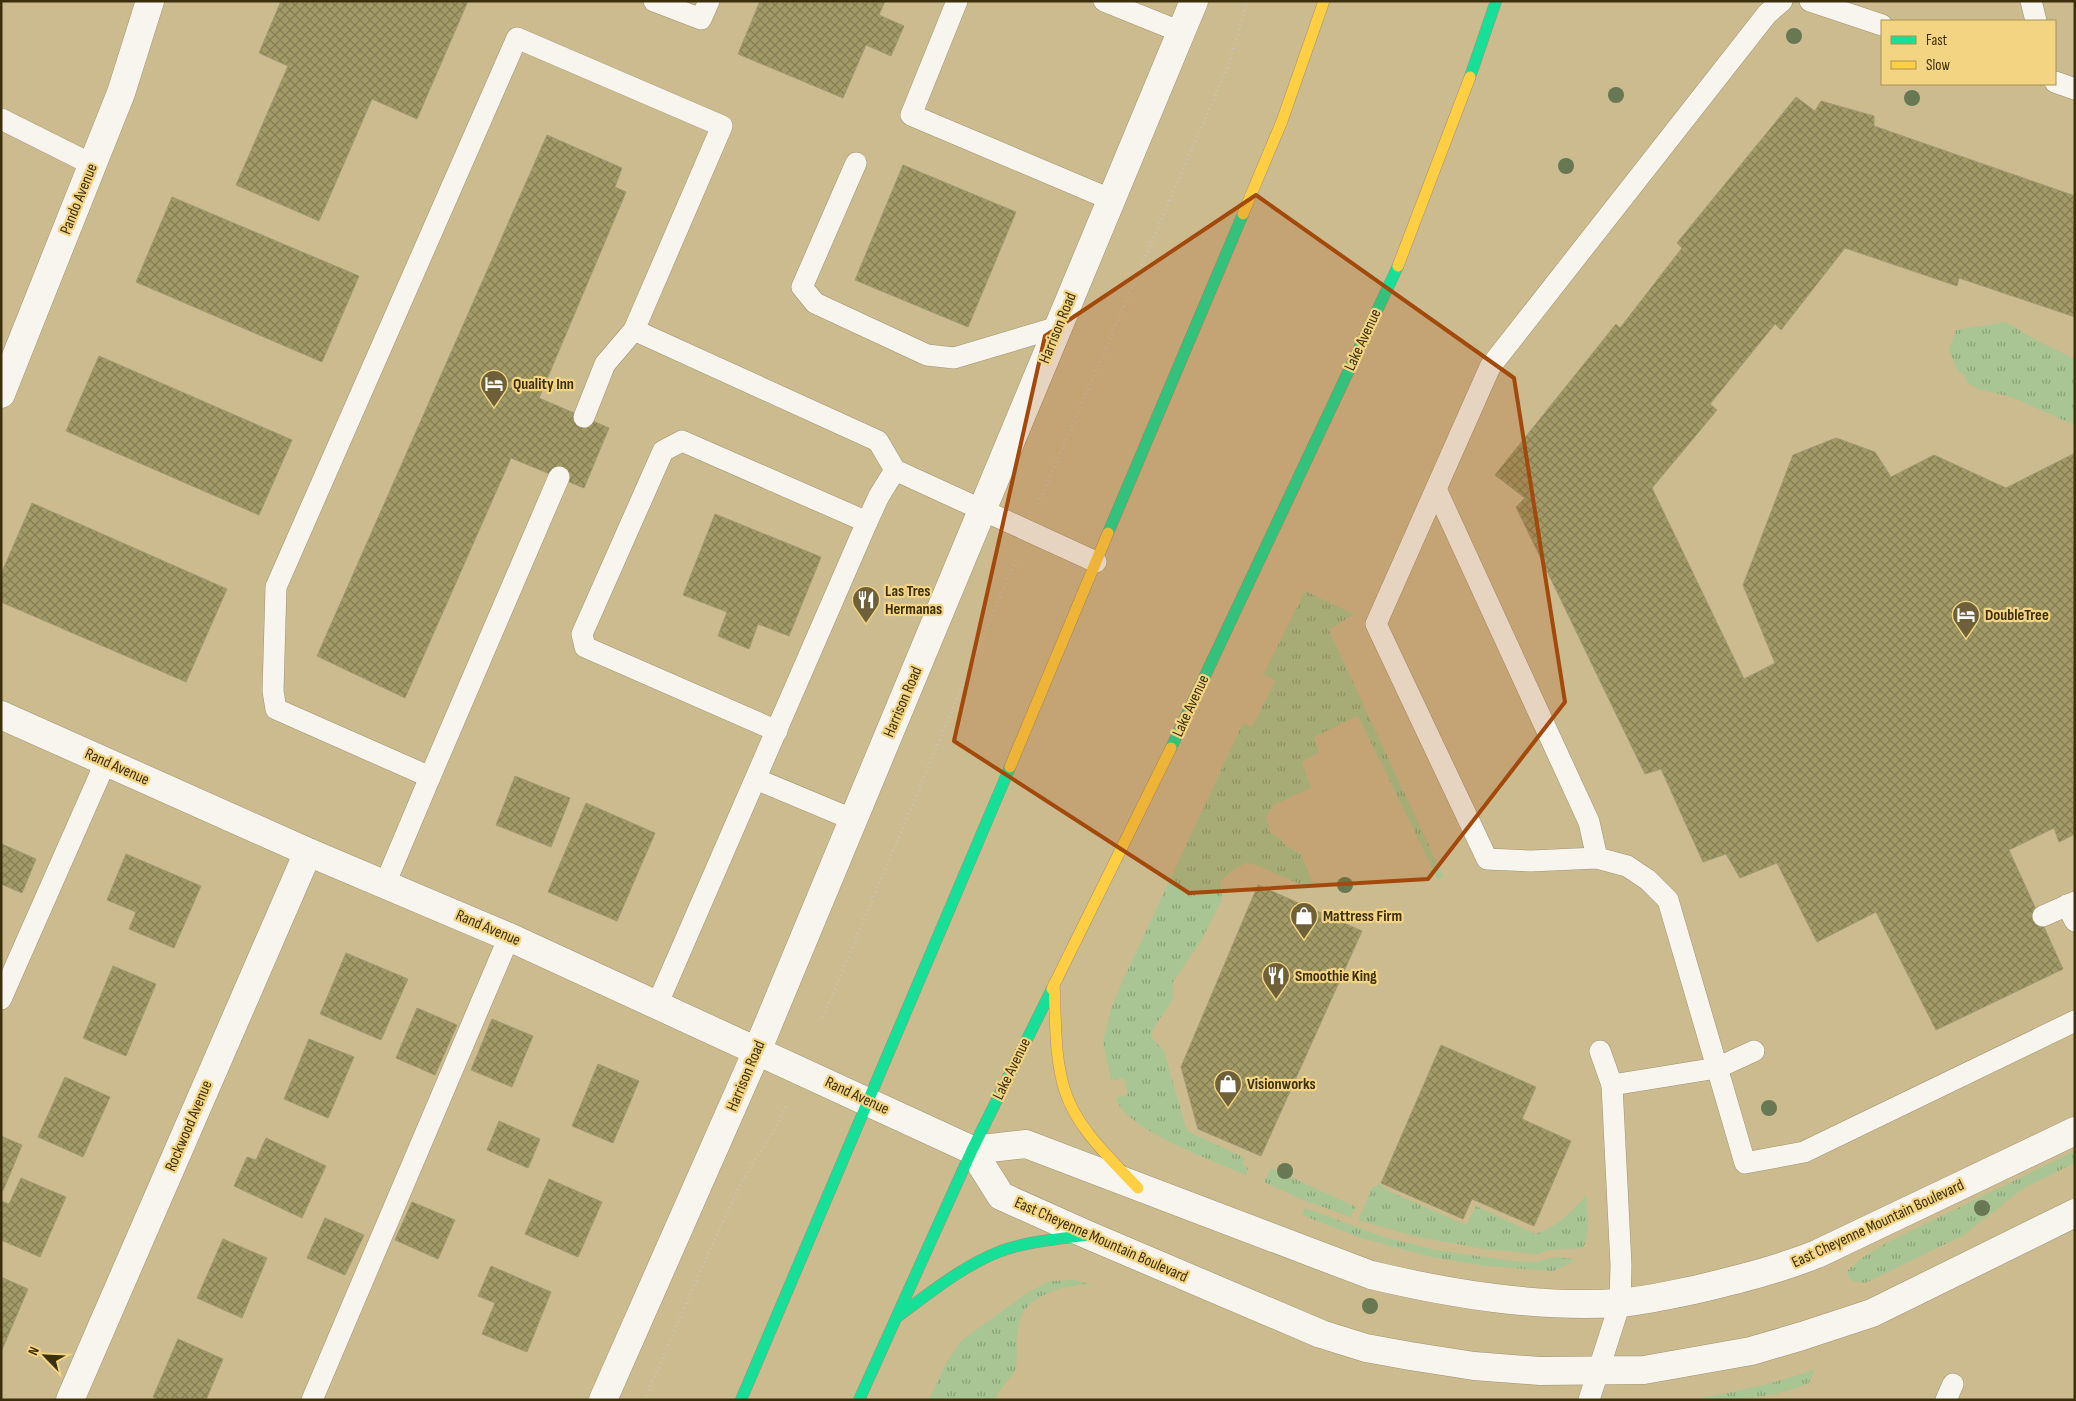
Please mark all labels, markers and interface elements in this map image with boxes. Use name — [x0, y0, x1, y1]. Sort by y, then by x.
legend — [1881, 20, 2056, 85]
text: Fast — [1926, 31, 1948, 50]
text: Slow — [1926, 56, 1950, 75]
street label: Pando Avenue — [56, 161, 102, 237]
street label: Harrison Road — [1035, 290, 1081, 366]
street label: Lake Avenue — [1340, 306, 1386, 374]
hotel icon: Quality Inn — [479, 369, 509, 408]
place label: Quality Inn — [513, 375, 574, 394]
place label: Las Tres Hermanas — [885, 582, 942, 619]
restaurant icon: Las Tres Hermanas — [851, 585, 881, 624]
hotel icon: DoubleTree — [1951, 600, 1981, 639]
place label: DoubleTree — [1985, 606, 2049, 625]
street label: Harrison Road — [880, 664, 926, 740]
street label: Lake Avenue — [1168, 672, 1214, 740]
street label: Rand Avenue — [82, 744, 152, 790]
shop icon: Mattress Firm — [1289, 901, 1319, 940]
street label: Rand Avenue — [453, 906, 523, 950]
place label: Mattress Firm — [1323, 907, 1402, 926]
restaurant icon: Smoothie King — [1261, 961, 1291, 1000]
place label: Smoothie King — [1295, 967, 1377, 986]
street label: Lake Avenue — [989, 1035, 1035, 1103]
street label: Harrison Road — [723, 1038, 769, 1114]
shop icon: Visionworks — [1213, 1069, 1243, 1108]
street label: Rand Avenue — [822, 1073, 892, 1119]
place label: Visionworks — [1247, 1075, 1316, 1094]
street label: Rockwood Avenue — [161, 1078, 217, 1174]
street label: East Cheyenne Mountain Boulevard — [1789, 1176, 1967, 1272]
street label: East Cheyenne Mountain Boulevard — [1011, 1193, 1191, 1287]
north arrow — [20, 1331, 70, 1381]
text: N — [24, 1344, 43, 1358]

